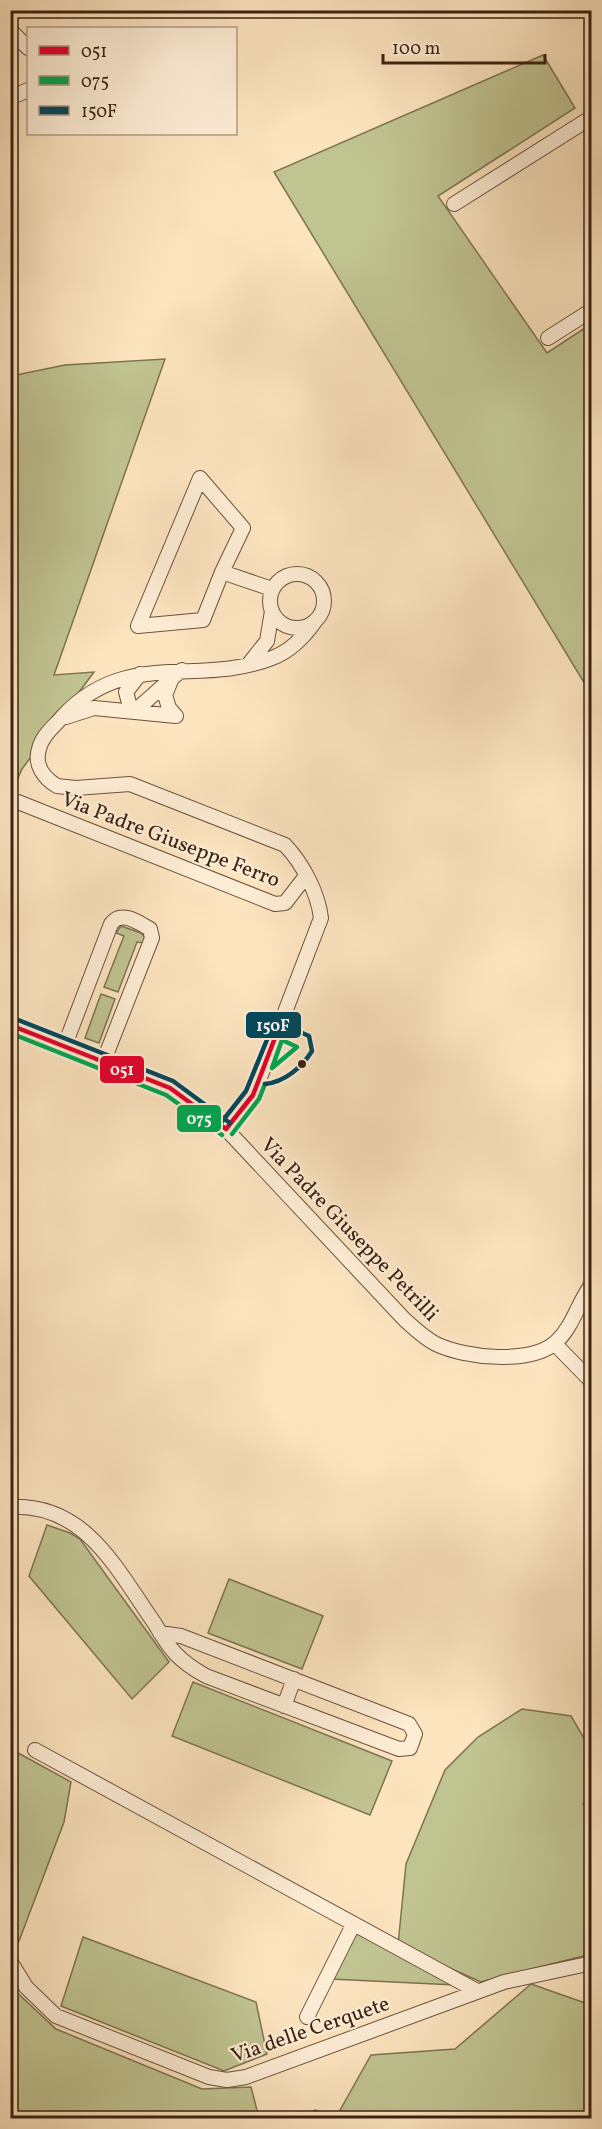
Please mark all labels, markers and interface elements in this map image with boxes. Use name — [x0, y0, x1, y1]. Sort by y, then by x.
legend — [27, 27, 237, 135]
scale bar — [383, 27, 545, 65]
text: 100 m — [392, 37, 441, 62]
text: 051 — [81, 40, 107, 65]
text: 075 — [81, 70, 109, 95]
text: 150F — [81, 100, 117, 125]
street label: Via Padre Giuseppe Ferro — [57, 785, 284, 895]
line badge: 150F — [245, 1011, 302, 1039]
text: 150F — [256, 1016, 290, 1038]
line badge: 051 — [99, 1055, 145, 1084]
unlabelled marker — [296, 1058, 308, 1070]
text: 051 — [110, 1060, 134, 1082]
line badge: 075 — [176, 1104, 222, 1133]
text: 075 — [186, 1109, 212, 1131]
street label: Via Padre Giuseppe Petrilli — [253, 1132, 445, 1328]
street label: Via delle Cerquete — [227, 1990, 394, 2071]

